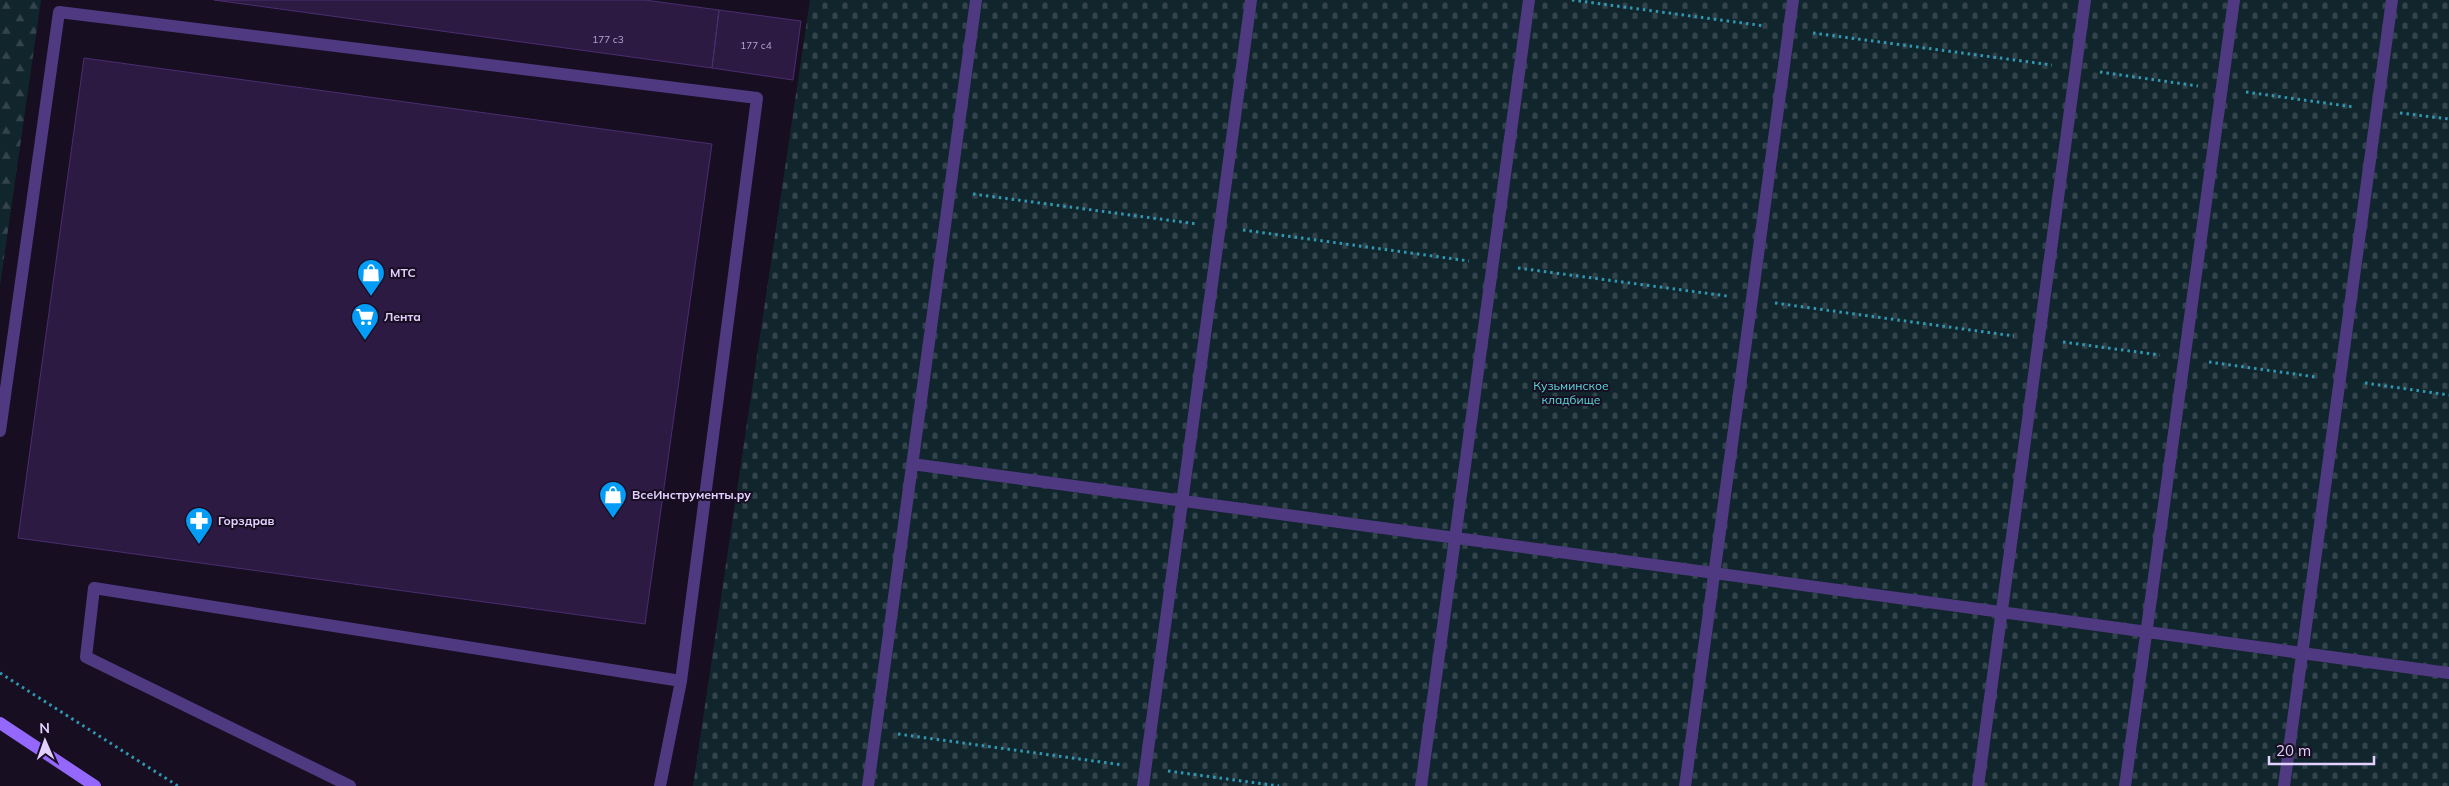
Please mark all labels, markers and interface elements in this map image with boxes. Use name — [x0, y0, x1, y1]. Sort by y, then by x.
house number: 177 с3 — [592, 33, 624, 46]
house number: 177 с4 — [740, 39, 772, 52]
shop icon: МТС — [356, 258, 386, 297]
place label: МТС — [390, 265, 416, 280]
supermarket icon: Лента — [350, 302, 380, 341]
place label: Лента — [384, 309, 421, 324]
park label: Кузьминское кладбище — [1533, 378, 1609, 407]
shop icon: ВсеИнструменты.ру — [598, 480, 628, 519]
place label: ВсеИнструменты.ру — [632, 487, 751, 502]
pharmacy icon: Горздрав — [184, 506, 214, 545]
place label: Горздрав — [218, 513, 275, 528]
north arrow — [20, 716, 70, 766]
text: N — [39, 719, 50, 737]
scale bar — [2269, 734, 2374, 766]
text: 20 m — [2276, 741, 2311, 760]

